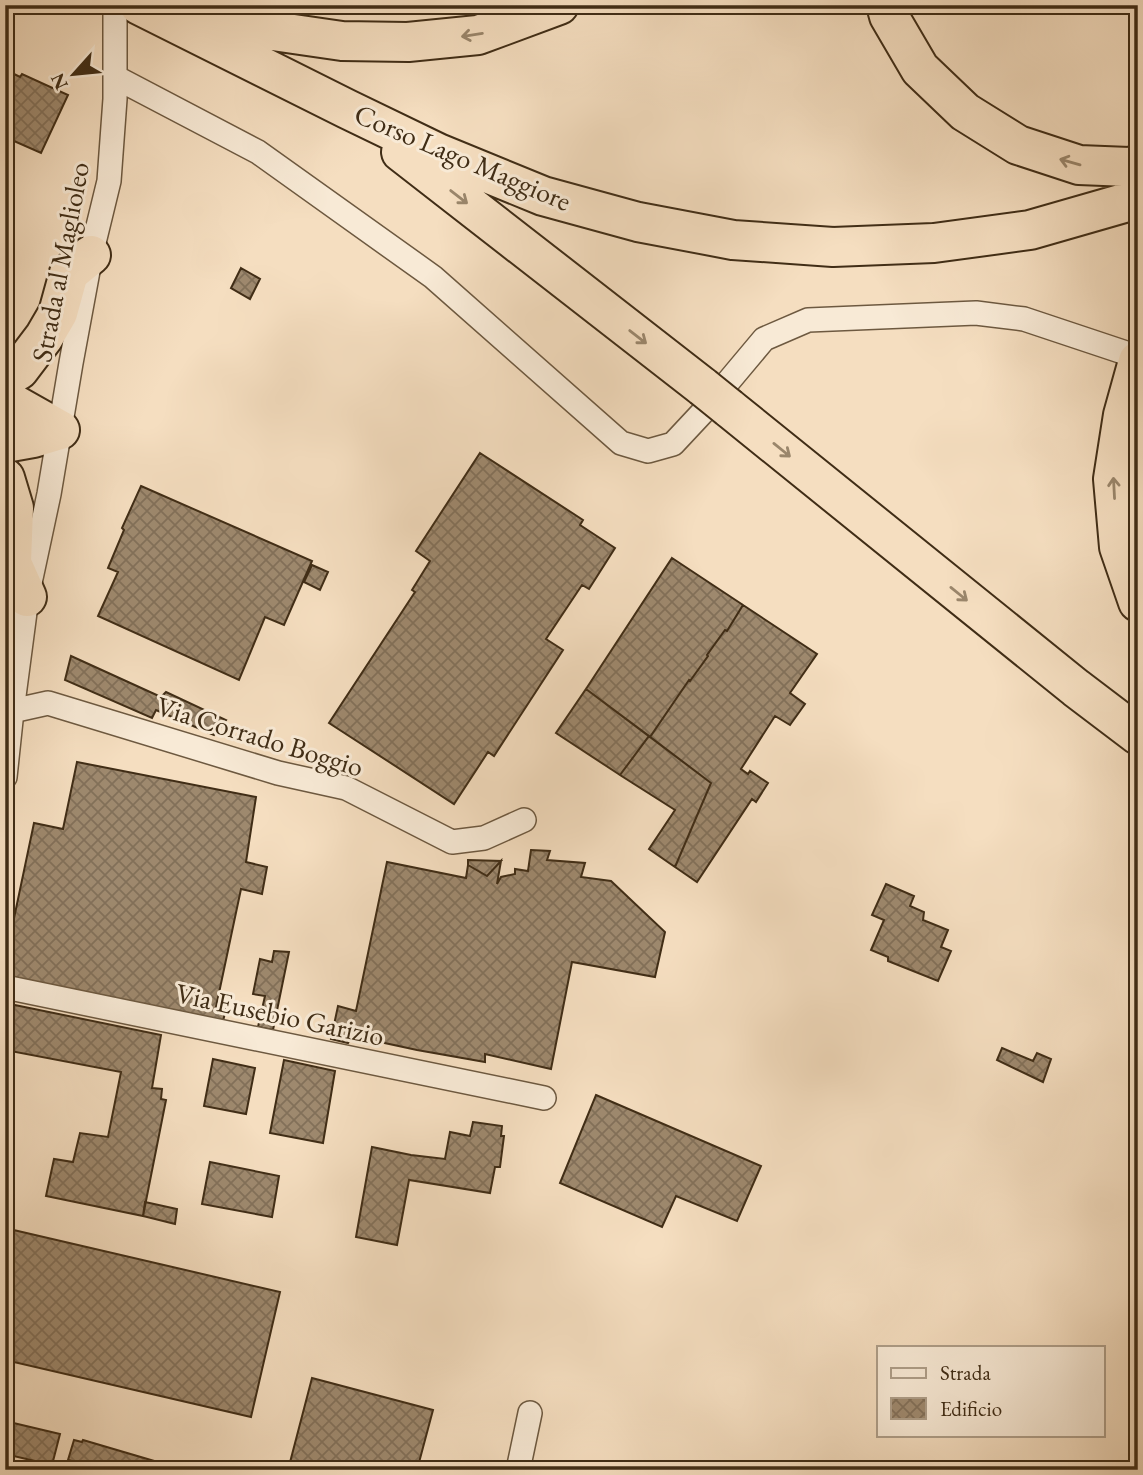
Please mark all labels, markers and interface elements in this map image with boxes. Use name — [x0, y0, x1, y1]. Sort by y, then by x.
one-way arrow — [461, 29, 484, 42]
north arrow — [38, 38, 108, 108]
text: N — [44, 68, 74, 94]
street label: Corso Lago Maggiore — [349, 95, 577, 219]
one-way arrow — [1060, 154, 1082, 167]
street label: Strada al Maglioleo — [23, 159, 97, 365]
one-way arrow — [449, 189, 467, 204]
one-way arrow — [628, 329, 647, 344]
one-way arrow — [773, 443, 791, 458]
one-way arrow — [1108, 477, 1121, 500]
one-way arrow — [950, 586, 968, 601]
street label: Via Corrado Boggio — [152, 687, 368, 785]
street label: Via Eusebio Garizio — [172, 974, 388, 1054]
legend — [877, 1346, 1104, 1436]
text: Strada — [940, 1359, 991, 1386]
text: Edificio — [940, 1395, 1002, 1422]

